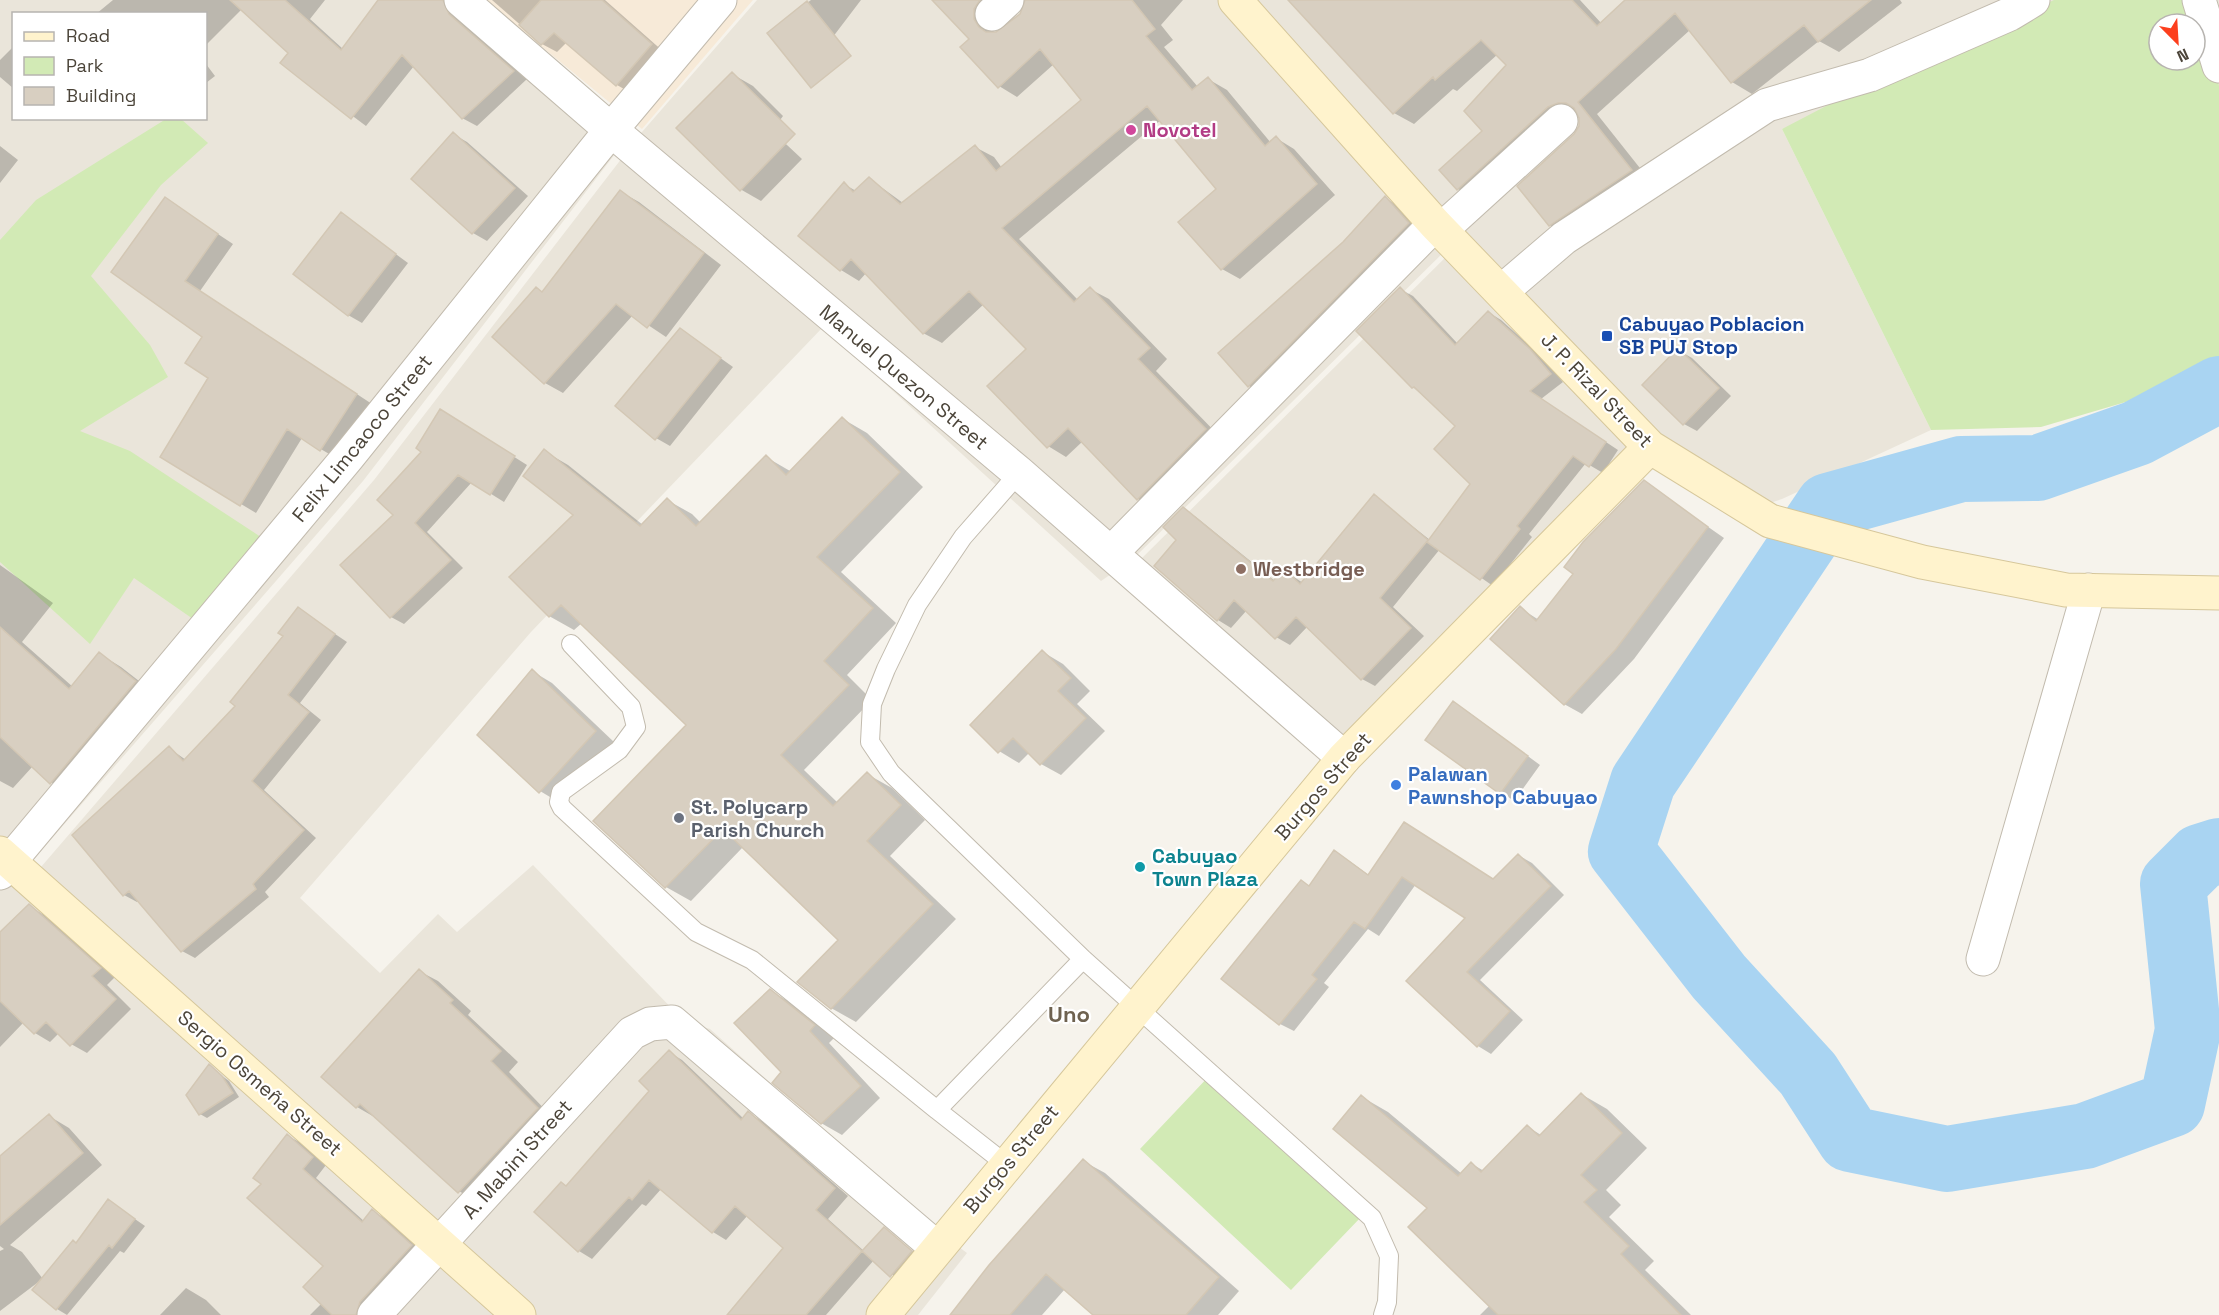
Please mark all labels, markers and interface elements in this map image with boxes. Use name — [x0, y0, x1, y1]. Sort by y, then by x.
legend — [12, 12, 207, 120]
north arrow — [2147, 12, 2207, 72]
text: Road — [66, 24, 110, 47]
text: N — [2174, 43, 2192, 67]
text: Park — [66, 54, 104, 77]
text: Building — [66, 84, 136, 107]
place label: Novotel — [1143, 117, 1217, 143]
marker: Novotel — [1124, 123, 1138, 137]
street label: Manuel Quezon Street — [814, 299, 994, 455]
place label: Cabuyao Poblacion SB PUJ Stop — [1619, 311, 1805, 360]
street label: J. P. Rizal Street — [1535, 327, 1659, 453]
marker: Cabuyao Poblacion SB PUJ Stop — [1600, 329, 1614, 343]
street label: Felix Limcaoco Street — [286, 349, 438, 527]
place label: Westbridge — [1253, 556, 1365, 582]
marker: Westbridge — [1234, 562, 1248, 576]
street label: Burgos Street — [1269, 727, 1377, 845]
place label: Palawan Pawnshop Cabuyao — [1408, 761, 1598, 810]
marker: Palawan Pawnshop Cabuyao — [1389, 778, 1403, 792]
place label: St. Polycarp Parish Church — [691, 794, 825, 843]
marker: St. Polycarp Parish Church — [672, 811, 686, 825]
place label: Cabuyao Town Plaza — [1152, 843, 1258, 892]
marker: Cabuyao Town Plaza — [1133, 860, 1147, 874]
district label: Uno — [1048, 1000, 1090, 1028]
street label: Sergio Osmeña Street — [172, 1004, 348, 1162]
street label: A. Mabini Street — [456, 1094, 578, 1224]
street label: Burgos Street — [958, 1099, 1064, 1219]

